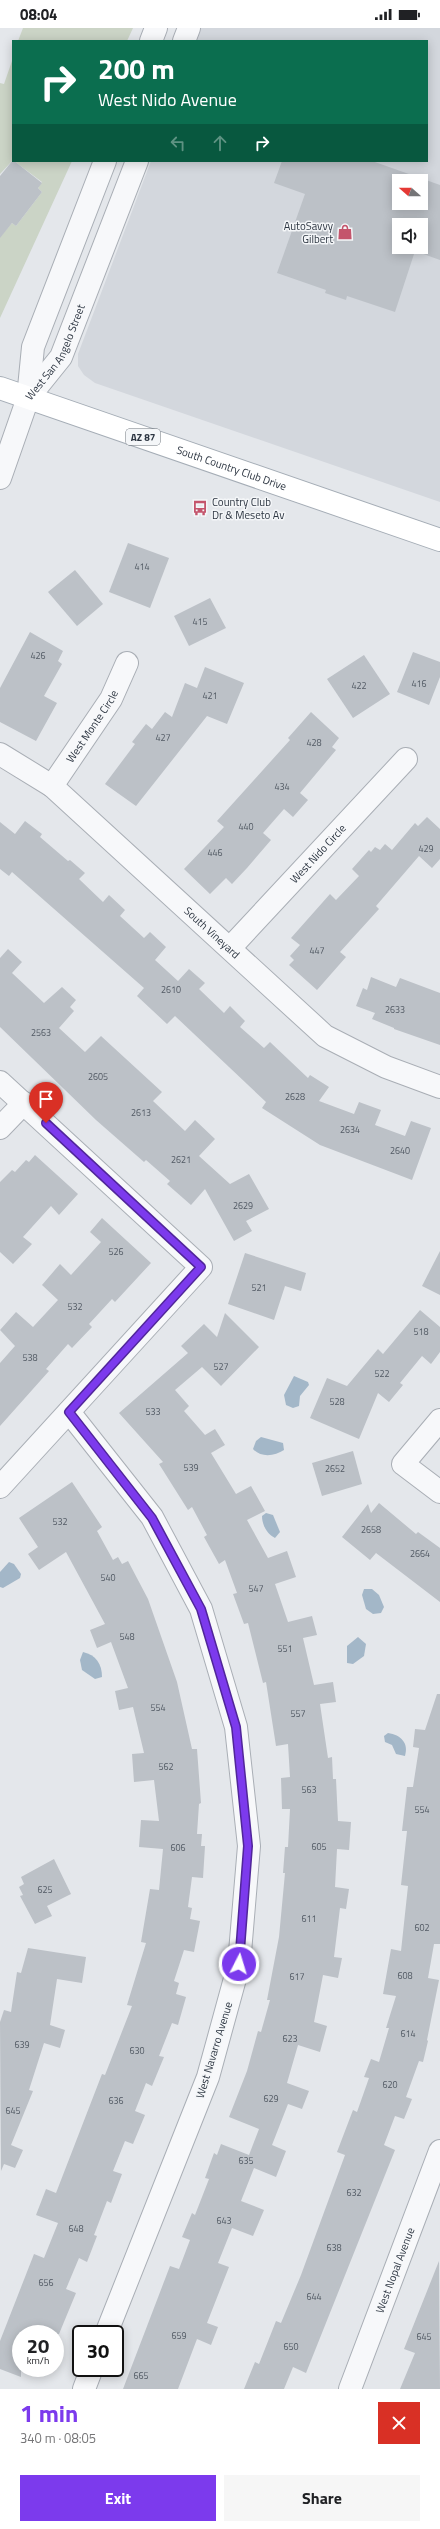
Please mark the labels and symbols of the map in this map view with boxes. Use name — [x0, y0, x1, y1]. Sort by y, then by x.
north arrow — [392, 174, 428, 210]
place label: AutoSavvy Gilbert — [284, 218, 334, 247]
shop icon: AutoSavvy Gilbert — [336, 223, 354, 241]
street label: West San Angelo Street — [21, 302, 89, 404]
road number: AZ 87 — [126, 429, 160, 445]
street label: South Country Club Drive — [174, 442, 289, 495]
place label: Country Club Dr & Meseto Av — [212, 494, 285, 523]
bus stop icon: Country Club Dr & Meseto Av — [191, 499, 209, 517]
house number: 414 — [134, 560, 150, 573]
house number: 415 — [192, 615, 208, 628]
house number: 426 — [30, 649, 46, 662]
house number: 416 — [411, 677, 427, 690]
house number: 422 — [351, 679, 367, 692]
street label: West Monte Circle — [62, 687, 122, 766]
house number: 421 — [202, 689, 218, 702]
house number: 427 — [155, 731, 171, 744]
house number: 428 — [306, 736, 322, 749]
house number: 434 — [274, 780, 290, 793]
house number: 440 — [238, 820, 254, 833]
street label: West Nido Circle — [286, 820, 350, 887]
house number: 429 — [418, 842, 434, 855]
house number: 446 — [207, 846, 223, 859]
street label: South Vineyard — [181, 903, 243, 962]
house number: 447 — [309, 944, 325, 957]
house number: 2610 — [161, 983, 181, 996]
house number: 2633 — [385, 1003, 405, 1016]
house number: 2563 — [31, 1026, 51, 1039]
house number: 2605 — [88, 1070, 108, 1083]
pin — [29, 1082, 63, 1123]
house number: 2628 — [285, 1090, 305, 1103]
house number: 2613 — [131, 1106, 151, 1119]
house number: 2634 — [340, 1123, 360, 1136]
house number: 2640 — [390, 1144, 410, 1157]
house number: 2621 — [171, 1153, 191, 1166]
house number: 2629 — [233, 1199, 253, 1212]
house number: 526 — [108, 1245, 124, 1258]
house number: 521 — [251, 1281, 267, 1294]
house number: 532 — [67, 1300, 83, 1313]
house number: 518 — [413, 1325, 429, 1338]
house number: 538 — [22, 1351, 38, 1364]
house number: 527 — [213, 1360, 229, 1373]
house number: 522 — [374, 1367, 390, 1380]
house number: 528 — [329, 1395, 345, 1408]
house number: 533 — [145, 1405, 161, 1418]
house number: 539 — [183, 1461, 199, 1474]
house number: 2652 — [325, 1462, 345, 1475]
house number: 532 — [52, 1515, 68, 1528]
house number: 2658 — [361, 1523, 381, 1536]
house number: 2664 — [410, 1547, 430, 1560]
house number: 540 — [100, 1571, 116, 1584]
house number: 547 — [248, 1582, 264, 1595]
house number: 548 — [119, 1630, 135, 1643]
house number: 551 — [277, 1642, 293, 1655]
house number: 554 — [150, 1701, 166, 1714]
house number: 557 — [290, 1707, 306, 1720]
house number: 562 — [158, 1760, 174, 1773]
house number: 563 — [301, 1783, 317, 1796]
house number: 554 — [414, 1803, 430, 1816]
house number: 605 — [311, 1840, 327, 1853]
house number: 606 — [170, 1841, 186, 1854]
house number: 625 — [37, 1883, 53, 1896]
house number: 611 — [301, 1912, 317, 1925]
house number: 602 — [414, 1921, 430, 1934]
position arrow — [218, 1943, 260, 1985]
house number: 608 — [397, 1969, 413, 1982]
house number: 617 — [289, 1970, 305, 1983]
street label: West Navarro Avenue — [192, 1999, 236, 2100]
house number: 614 — [400, 2027, 416, 2040]
house number: 623 — [282, 2032, 298, 2045]
house number: 639 — [14, 2038, 30, 2051]
house number: 630 — [129, 2044, 145, 2057]
house number: 620 — [382, 2078, 398, 2091]
house number: 629 — [263, 2092, 279, 2105]
house number: 636 — [108, 2094, 124, 2107]
house number: 645 — [5, 2104, 21, 2117]
house number: 635 — [238, 2154, 254, 2167]
house number: 632 — [346, 2186, 362, 2199]
house number: 643 — [216, 2214, 232, 2227]
house number: 648 — [68, 2222, 84, 2235]
street label: West Nopal Avenue — [371, 2225, 419, 2315]
house number: 638 — [326, 2241, 342, 2254]
house number: 656 — [38, 2276, 54, 2289]
house number: 644 — [306, 2290, 322, 2303]
speed limit sign: 30 — [72, 2325, 124, 2377]
house number: 659 — [171, 2329, 187, 2342]
house number: 645 — [416, 2330, 432, 2343]
house number: 650 — [283, 2340, 299, 2353]
house number: 665 — [133, 2369, 149, 2382]

